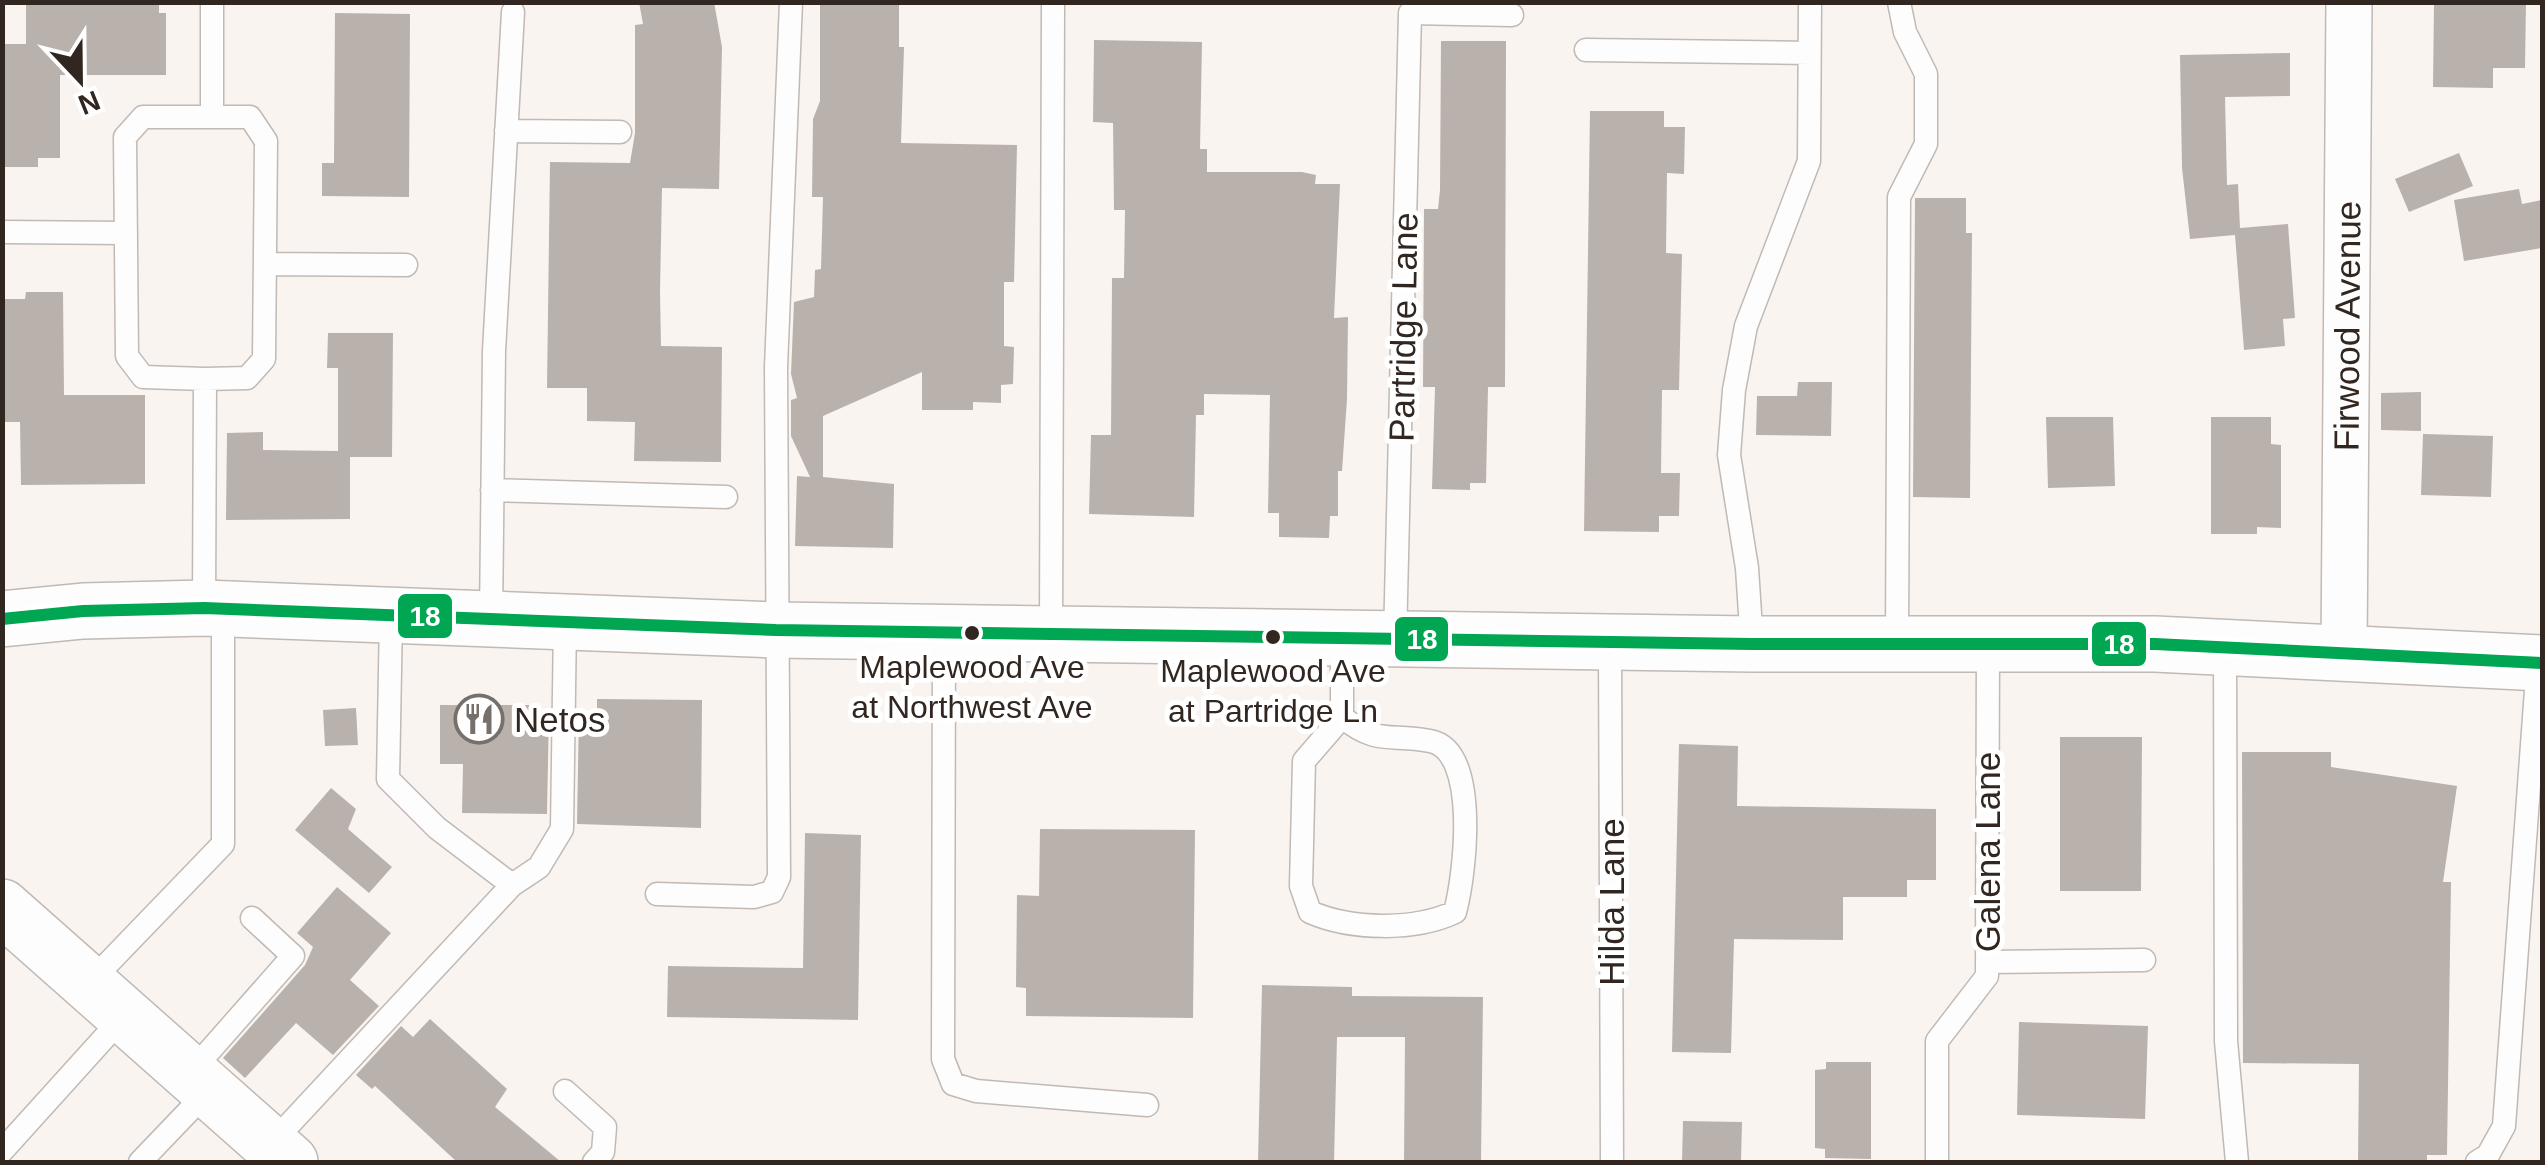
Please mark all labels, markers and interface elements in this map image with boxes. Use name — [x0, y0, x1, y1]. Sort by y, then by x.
north arrow — [30, 30, 130, 130]
text: N — [74, 85, 104, 121]
street label: Firwood Avenue — [2326, 201, 2367, 451]
street label: Partridge Lane — [1381, 212, 1425, 442]
line badge: 18 — [396, 592, 454, 640]
text: 18 — [409, 601, 441, 632]
line badge: 18 — [1393, 615, 1450, 663]
line badge: 18 — [2090, 620, 2148, 668]
marker: Maplewood Ave at Northwest Ave — [962, 623, 982, 643]
text: 18 — [1406, 624, 1438, 655]
marker: Maplewood Ave at Partridge Ln — [1263, 627, 1283, 647]
text: 18 — [2103, 629, 2135, 660]
place label: Maplewood Ave at Northwest Ave — [851, 649, 1093, 725]
place label: Maplewood Ave at Partridge Ln — [1160, 653, 1386, 729]
restaurant icon: Netos — [453, 693, 505, 745]
place label: Netos — [514, 700, 605, 739]
street label: Galena Lane — [1968, 752, 2007, 952]
street label: Hilda Lane — [1592, 818, 1631, 986]

